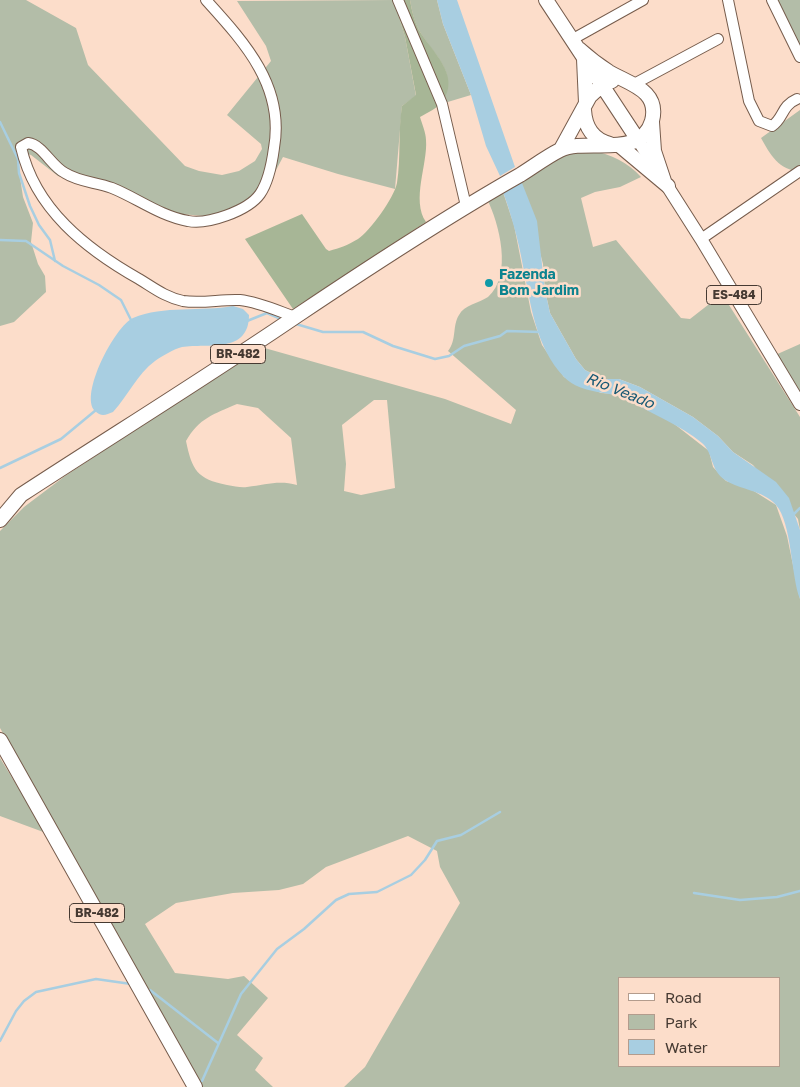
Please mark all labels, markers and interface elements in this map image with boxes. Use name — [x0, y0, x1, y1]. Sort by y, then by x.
place label: Fazenda Bom Jardim — [499, 267, 579, 300]
marker: Fazenda Bom Jardim — [483, 277, 495, 289]
road number: ES-484 — [706, 286, 762, 304]
road number: BR-482 — [210, 344, 266, 364]
water label: Rio Veado — [583, 369, 657, 413]
road number: BR-482 — [70, 904, 124, 922]
legend — [618, 977, 780, 1067]
text: Road — [665, 988, 702, 1006]
text: Park — [665, 1013, 697, 1031]
text: Water — [665, 1038, 708, 1056]

